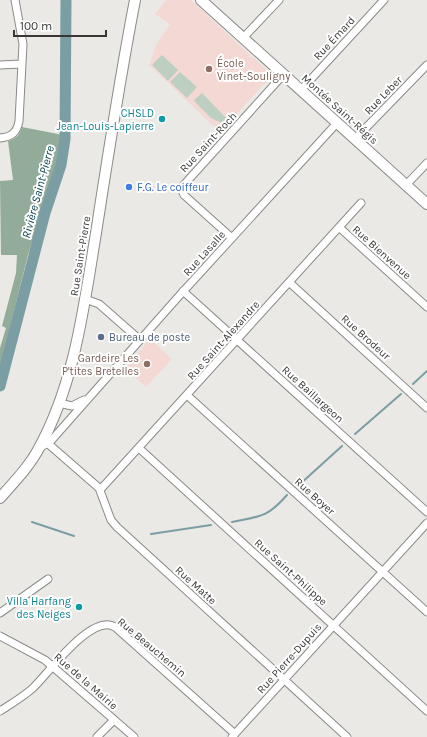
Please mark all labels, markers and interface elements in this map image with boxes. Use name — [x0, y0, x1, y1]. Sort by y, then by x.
scale bar — [14, 12, 106, 38]
street label: Rue Émard — [310, 13, 358, 63]
text: 100 m — [20, 19, 52, 33]
place label: École Vinet-Souligny — [217, 55, 290, 83]
marker: École Vinet-Souligny — [204, 64, 214, 74]
street label: Montée Saint-Régis — [299, 72, 381, 147]
street label: Rue Leber — [362, 73, 405, 117]
place label: CHSLD Jean-Louis-Lapierre — [57, 107, 154, 133]
street label: Rue Saint-Roch — [177, 110, 239, 175]
marker: CHSLD Jean-Louis-Lapierre — [157, 114, 167, 124]
water label: Rivière Saint-Pierre — [19, 144, 57, 240]
place label: F.G. Le coiffeur — [137, 181, 209, 194]
marker: F.G. Le coiffeur — [124, 182, 134, 192]
street label: Rue Saint-Pierre — [68, 215, 93, 297]
street label: Rue Bienvenue — [350, 223, 414, 282]
street label: Rue Lasalle — [181, 228, 228, 279]
street label: Rue Saint-Alexandre — [184, 298, 262, 382]
street label: Rue Brodeur — [339, 312, 393, 363]
place label: Bureau de poste — [109, 331, 191, 344]
marker: Bureau de poste — [96, 332, 106, 342]
place label: Gardeire Les P'tites Bretelles — [62, 352, 139, 378]
marker: Gardeire Les P'tites Bretelles — [142, 359, 152, 369]
street label: Rue Baillargeon — [279, 363, 346, 425]
street label: Rue Boyer — [292, 475, 337, 518]
street label: Rue Saint-Philippe — [252, 536, 330, 609]
street label: Rue Matte — [172, 563, 219, 607]
place label: Villa Harfang des Neiges — [7, 595, 72, 621]
marker: Villa Harfang des Neiges — [74, 602, 84, 612]
street label: Rue Beauchemin — [115, 615, 188, 680]
street label: Rue Pierre-Dupuis — [254, 620, 325, 696]
street label: Rue de la Mairie — [51, 650, 120, 713]

